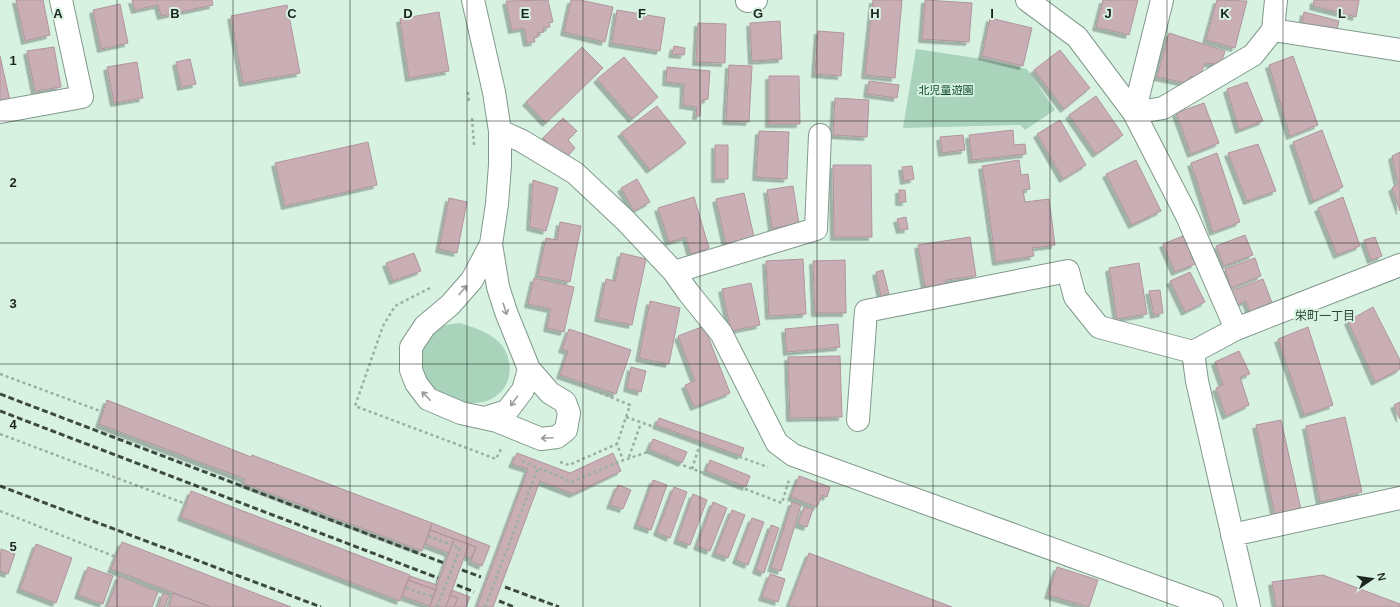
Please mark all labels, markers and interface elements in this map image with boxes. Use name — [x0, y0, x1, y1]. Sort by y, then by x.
text: A — [53, 6, 63, 21]
text: B — [170, 6, 180, 21]
text: C — [287, 6, 297, 21]
text: D — [403, 6, 413, 21]
text: E — [521, 6, 530, 21]
text: F — [638, 6, 646, 21]
text: G — [753, 6, 763, 21]
text: H — [870, 6, 880, 21]
text: I — [990, 6, 994, 21]
text: J — [1104, 6, 1112, 21]
text: K — [1220, 6, 1230, 21]
text: L — [1338, 6, 1346, 21]
text: 1 — [9, 53, 17, 68]
park label: 北児童遊園 — [919, 84, 974, 96]
text: 2 — [9, 175, 17, 190]
one-way arrow — [458, 285, 467, 296]
text: 3 — [9, 296, 17, 311]
one-way arrow — [502, 303, 509, 316]
district label: 栄町一丁目 — [1295, 309, 1355, 323]
one-way arrow — [421, 391, 431, 400]
one-way arrow — [510, 395, 518, 406]
text: 4 — [9, 417, 17, 432]
one-way arrow — [541, 434, 554, 442]
text: 5 — [9, 539, 17, 554]
north arrow — [1352, 559, 1392, 599]
text: N — [1375, 572, 1388, 582]

